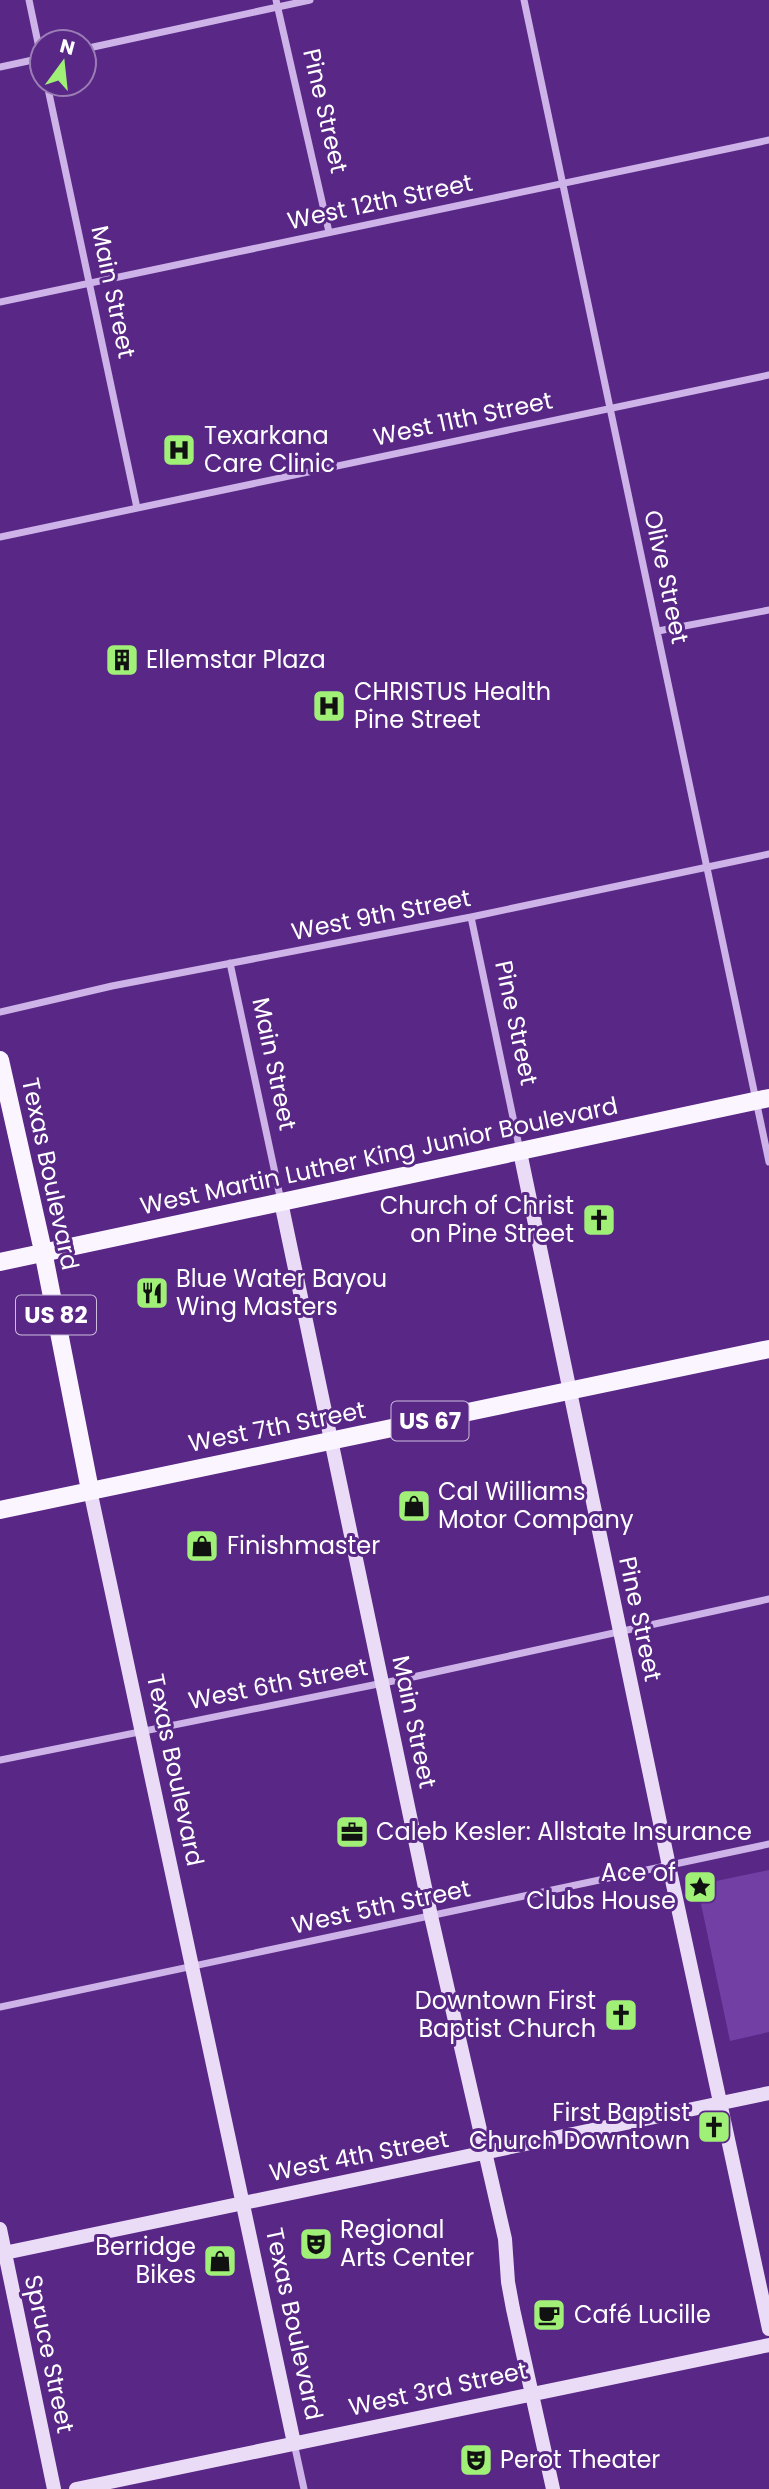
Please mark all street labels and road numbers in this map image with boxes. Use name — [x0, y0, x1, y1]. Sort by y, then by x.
street label: Pine Street — [295, 45, 356, 176]
street label: West 12th Street — [284, 166, 475, 237]
street label: Main Street — [83, 223, 144, 361]
street label: West 11th Street — [370, 383, 555, 454]
street label: Olive Street — [636, 507, 697, 647]
street label: West 9th Street — [288, 881, 473, 948]
street label: Pine Street — [487, 957, 546, 1088]
street label: Main Street — [244, 995, 305, 1133]
street label: Texas Boulevard — [14, 1075, 87, 1273]
street label: West Martin Luther King Junior Boulevard — [137, 1089, 621, 1222]
road number: US 82 — [16, 1296, 96, 1334]
street label: West 7th Street — [185, 1393, 368, 1460]
road number: US 67 — [392, 1402, 468, 1440]
street label: Pine Street — [611, 1553, 670, 1684]
street label: West 6th Street — [185, 1650, 370, 1717]
street label: Main Street — [384, 1653, 445, 1791]
street label: Texas Boulevard — [139, 1671, 212, 1869]
street label: West 5th Street — [289, 1871, 473, 1942]
street label: West 4th Street — [266, 2122, 451, 2189]
street label: Texas Boulevard — [258, 2225, 331, 2423]
street label: Spruce Street — [17, 2272, 82, 2436]
street label: West 3rd Street — [345, 2353, 530, 2424]

